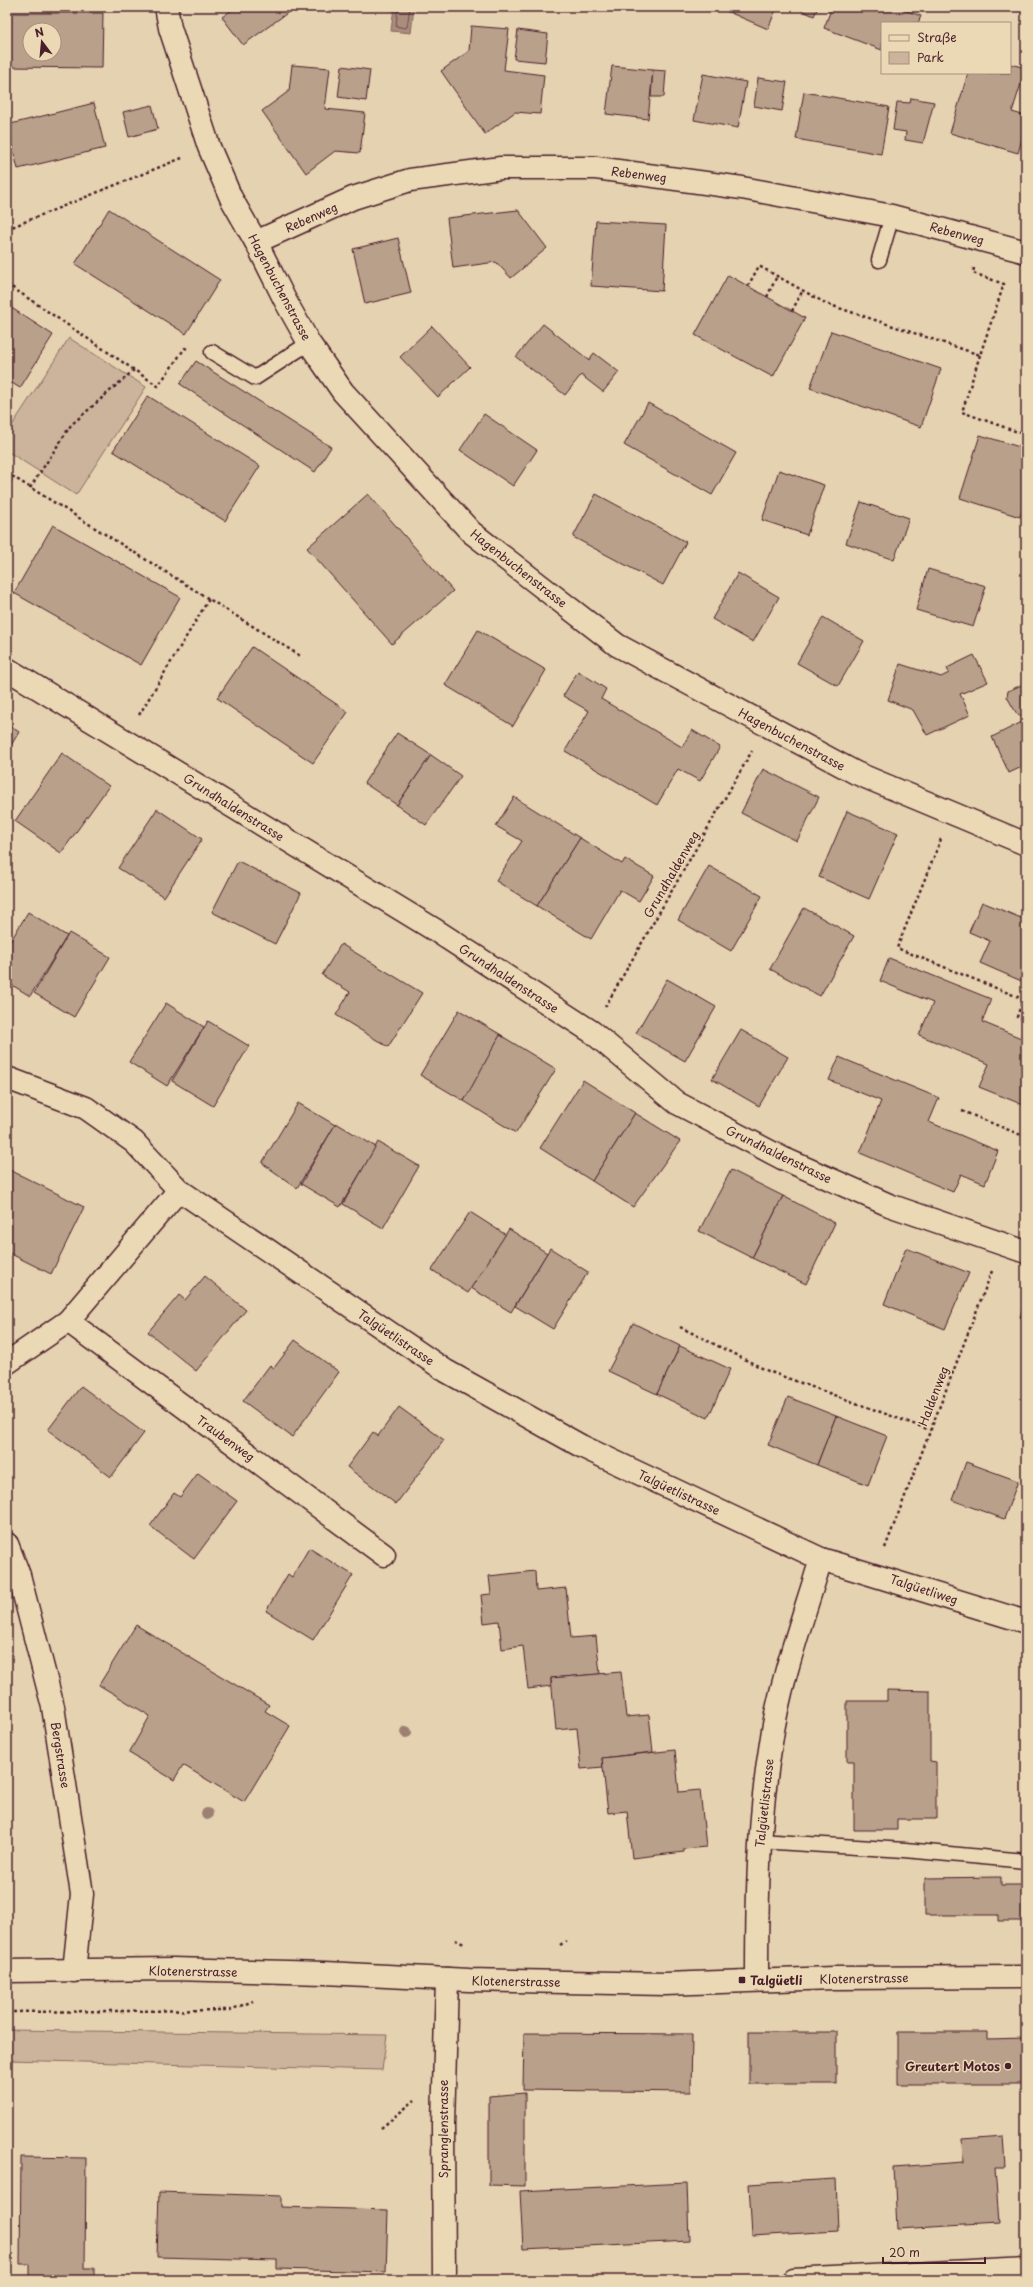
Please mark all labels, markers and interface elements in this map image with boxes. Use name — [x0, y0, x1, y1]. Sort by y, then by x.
north arrow — [22, 22, 62, 62]
text: N — [33, 22, 46, 41]
legend — [881, 22, 1011, 74]
text: Straße — [917, 28, 957, 46]
text: Park — [917, 48, 944, 66]
street label: Rebenweg — [610, 162, 668, 186]
street label: Rebenweg — [282, 197, 340, 237]
street label: Rebenweg — [928, 217, 986, 249]
street label: Hagenbuchenstrasse — [244, 230, 316, 344]
street label: Hagenbuchenstrasse — [467, 524, 571, 612]
street label: Hagenbuchenstrasse — [735, 703, 849, 775]
street label: Grundhaldenstrasse — [180, 769, 288, 845]
street label: Grundhaldenweg — [639, 827, 703, 921]
street label: Grundhaldenstrasse — [456, 939, 562, 1017]
street label: Grundhaldenstrasse — [723, 1121, 835, 1187]
street label: Talgüetlistrasse — [354, 1305, 438, 1369]
street label: Haldenweg — [913, 1363, 953, 1429]
street label: Traubenweg — [193, 1411, 259, 1465]
street label: Talgüetlistrasse — [635, 1465, 723, 1519]
street label: Talgüetliweg — [888, 1570, 960, 1608]
street label: Bergstrasse — [47, 1721, 75, 1789]
street label: Talgüetlistrasse — [750, 1758, 778, 1848]
street label: Klotenerstrasse — [148, 1961, 238, 1981]
street label: Klotenerstrasse — [819, 1968, 909, 1988]
street label: Klotenerstrasse — [471, 1971, 561, 1991]
place label: Talgüetli — [750, 1971, 803, 1989]
marker: Talgüetli — [737, 1975, 747, 1985]
place label: Greutert Motos — [905, 2057, 1000, 2075]
marker: Greutert Motos — [1003, 2061, 1013, 2071]
street label: Spranglenstrasse — [434, 2080, 452, 2178]
scale bar — [883, 2239, 985, 2265]
text: 20 m — [889, 2243, 920, 2261]

